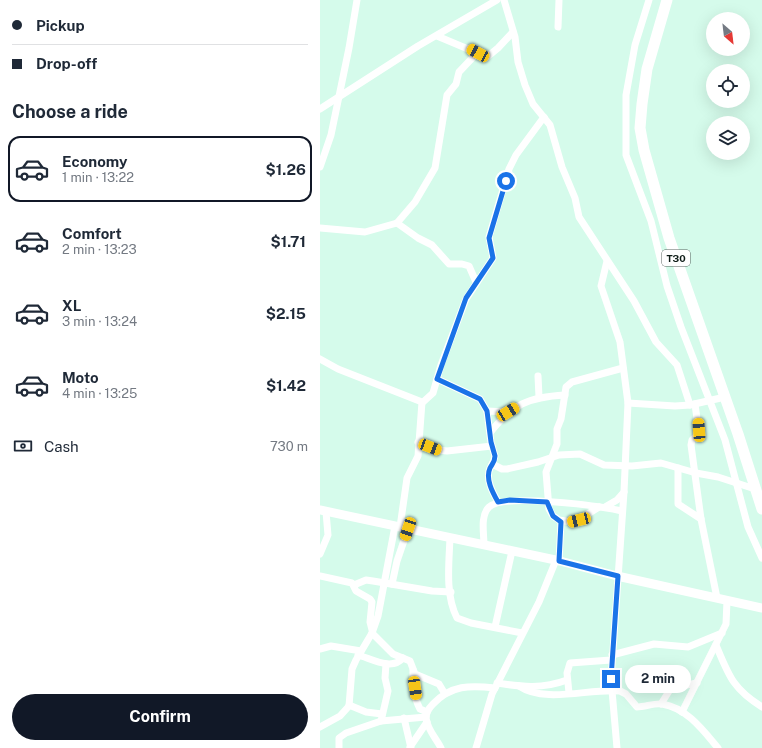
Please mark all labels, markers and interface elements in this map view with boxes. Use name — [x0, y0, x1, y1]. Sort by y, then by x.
north arrow — [706, 12, 750, 56]
map controls — [706, 12, 750, 160]
text: Pickup — [36, 17, 85, 34]
car — [465, 42, 491, 64]
text: Drop-off — [36, 55, 97, 72]
button: locate — [706, 64, 750, 108]
text: Choose a ride — [12, 101, 128, 122]
button: layers — [706, 116, 750, 160]
icon: car — [14, 151, 50, 187]
text: Economy — [62, 153, 127, 170]
text: $1.26 — [266, 161, 306, 178]
text: 1 min · 13:22 — [62, 170, 134, 185]
route start — [497, 172, 515, 190]
icon: car — [14, 223, 50, 259]
text: Comfort — [62, 225, 122, 242]
text: $1.71 — [271, 233, 306, 250]
text: 2 min · 13:23 — [62, 242, 137, 257]
road number: T30 — [662, 250, 690, 266]
icon: car — [14, 295, 50, 331]
text: XL — [62, 297, 81, 314]
text: $2.15 — [266, 305, 306, 322]
text: 3 min · 13:24 — [62, 314, 137, 329]
icon: car — [14, 367, 50, 403]
text: Moto — [62, 369, 99, 386]
text: $1.42 — [266, 377, 306, 394]
text: 4 min · 13:25 — [62, 386, 137, 401]
car — [495, 401, 521, 423]
car — [692, 418, 706, 442]
icon: cash — [12, 435, 34, 457]
car — [417, 437, 443, 457]
text: Cash — [44, 438, 79, 455]
text: 730 m — [270, 439, 308, 454]
car — [566, 511, 592, 529]
car — [398, 516, 418, 542]
callout: 2 min — [625, 665, 691, 693]
route end — [602, 670, 620, 688]
text: 2 min — [641, 671, 675, 686]
car — [407, 675, 423, 701]
button: Confirm — [12, 694, 308, 740]

